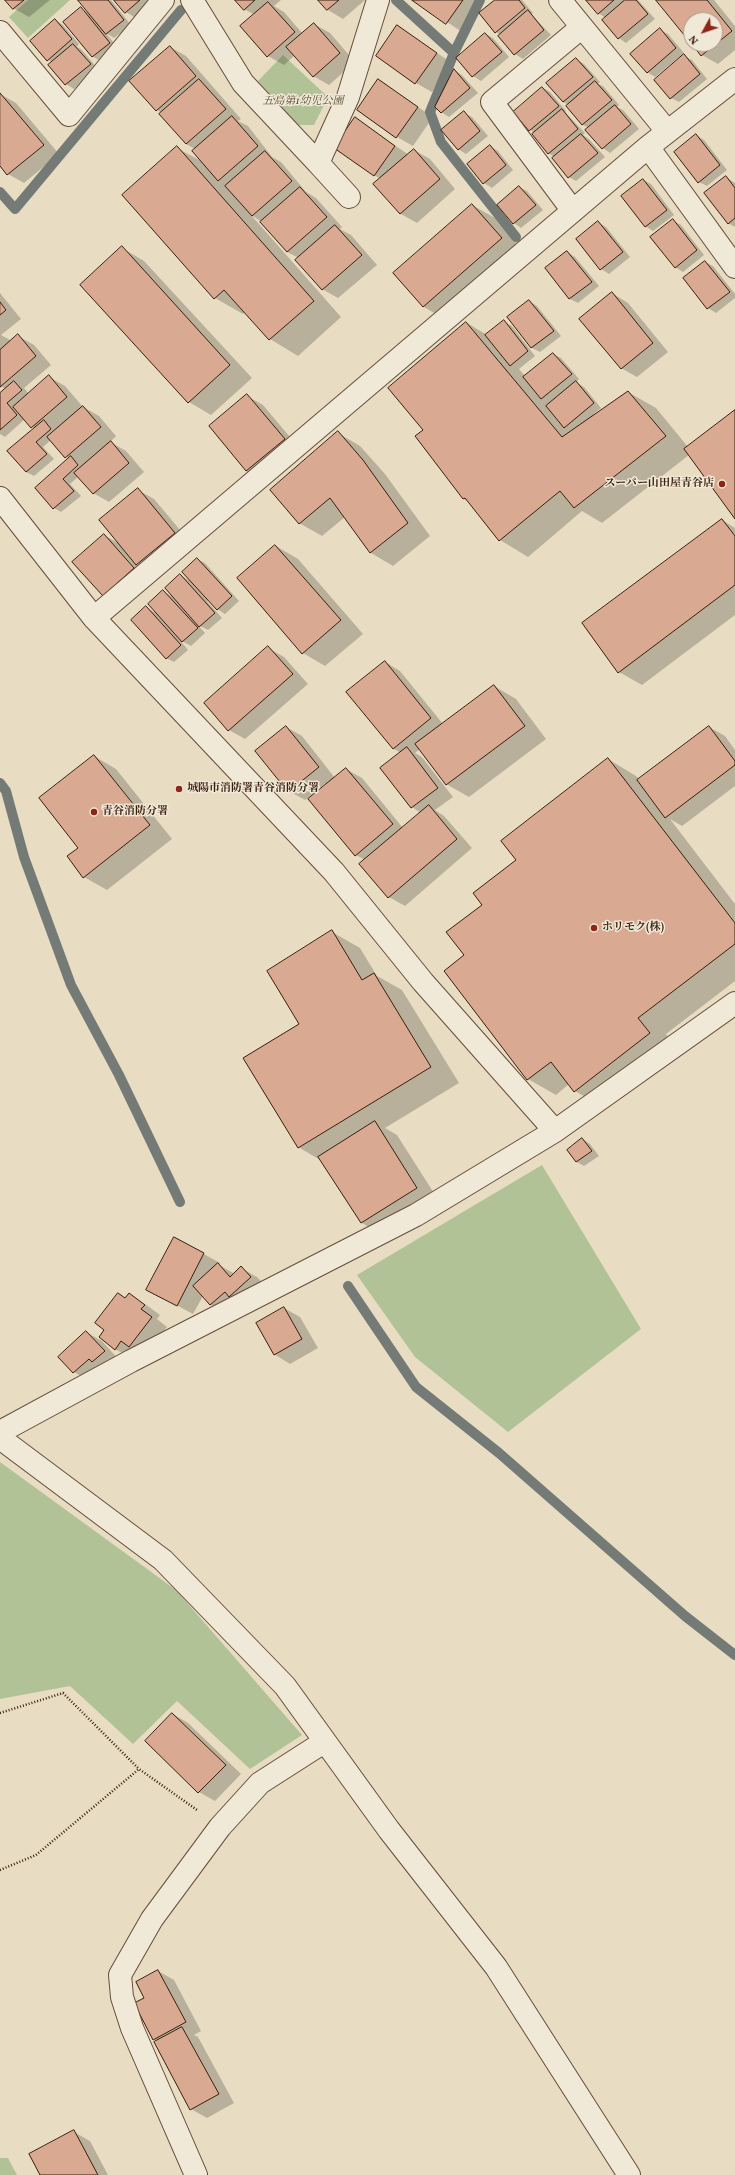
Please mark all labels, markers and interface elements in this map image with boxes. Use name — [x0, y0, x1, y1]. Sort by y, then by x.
north arrow — [683, 12, 723, 52]
text: N — [686, 32, 703, 47]
park label: 五島第1幼児公園 — [262, 95, 344, 109]
place label: スーパー山田屋青谷店 — [605, 477, 714, 491]
marker: スーパー山田屋青谷店 — [717, 479, 727, 489]
place label: 城陽市消防署青谷消防分署 — [187, 782, 319, 796]
marker: 城陽市消防署青谷消防分署 — [174, 784, 184, 794]
place label: 青谷消防分署 — [102, 805, 168, 819]
marker: 青谷消防分署 — [89, 807, 99, 817]
place label: ホリモク(株) — [602, 921, 664, 935]
marker: ホリモク(株) — [589, 923, 599, 933]

